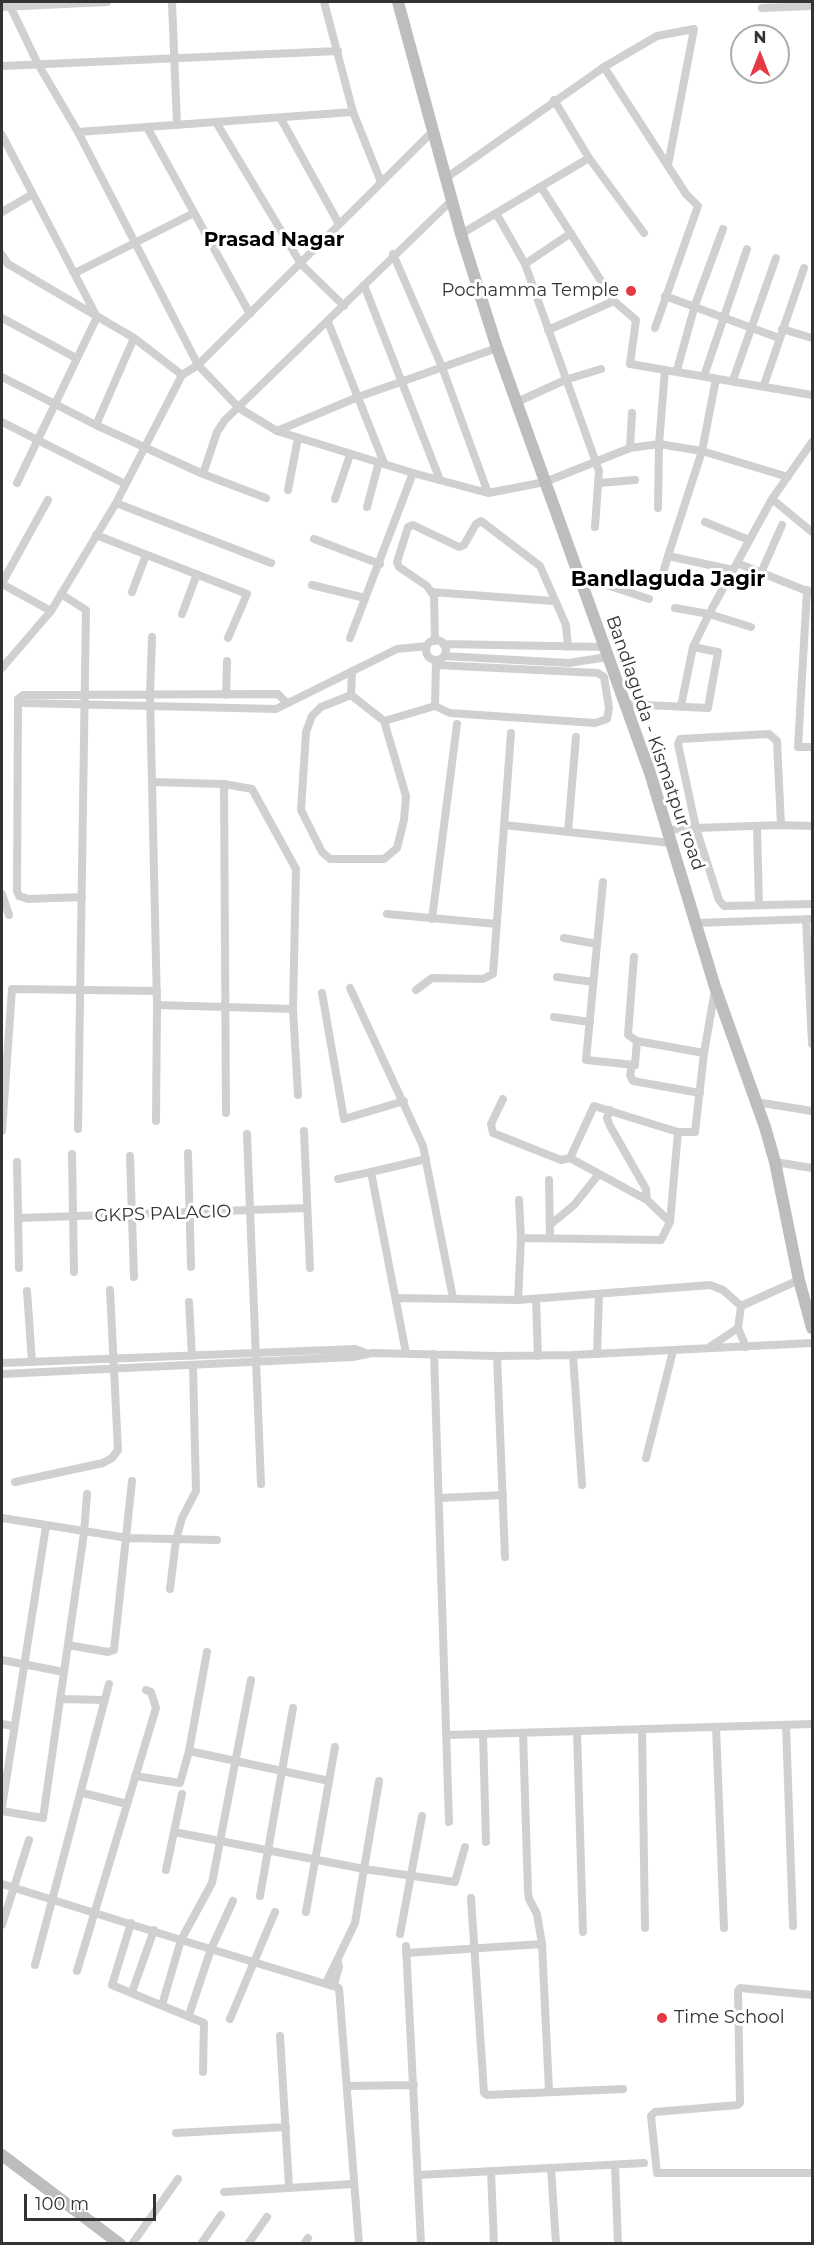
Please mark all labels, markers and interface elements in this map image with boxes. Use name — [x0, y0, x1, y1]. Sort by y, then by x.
north arrow — [730, 24, 790, 84]
text: N — [754, 28, 766, 47]
district label: Prasad Nagar — [204, 228, 344, 252]
place label: Pochamma Temple — [441, 280, 619, 302]
marker: Pochamma Temple — [624, 284, 638, 298]
district label: Bandlaguda Jagir — [571, 567, 765, 593]
street label: Bandlaguda - Kismatpur road — [601, 613, 709, 873]
street label: GKPS PALACIO — [94, 1201, 232, 1227]
place label: Time School — [674, 2007, 785, 2029]
marker: Time School — [655, 2011, 669, 2025]
scale bar — [27, 2182, 159, 2220]
text: 100 m — [35, 2193, 89, 2215]

